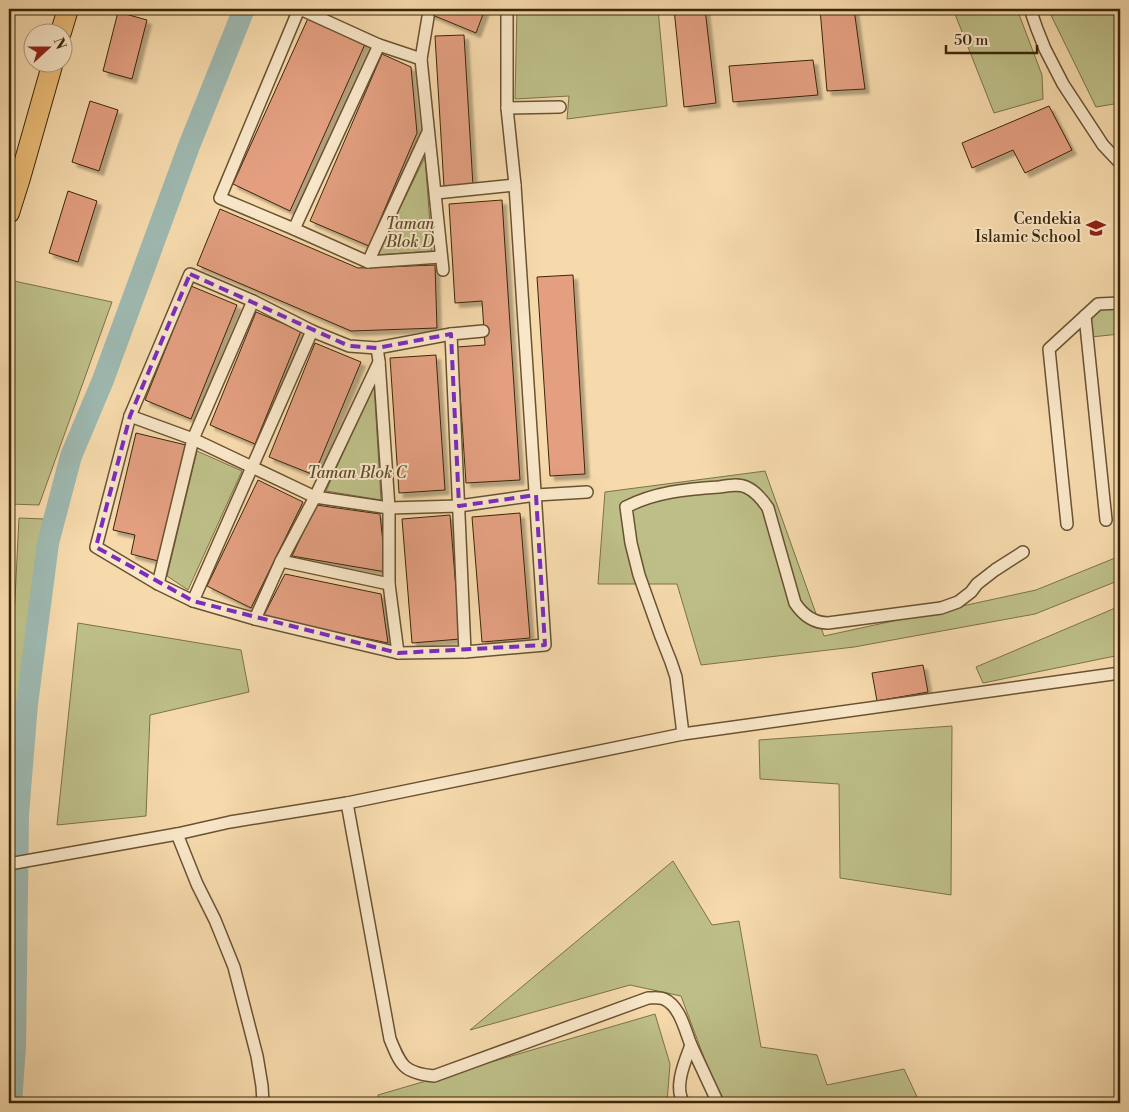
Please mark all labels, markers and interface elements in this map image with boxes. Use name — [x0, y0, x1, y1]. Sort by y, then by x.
north arrow — [22, 22, 72, 72]
scale bar — [946, 22, 1038, 54]
text: 50 m — [954, 31, 988, 50]
text: N — [49, 35, 70, 52]
place label: Cendekia Islamic School — [975, 209, 1082, 247]
park label: Taman Blok D — [385, 214, 436, 252]
school or university icon: Cendekia Islamic School — [1085, 217, 1107, 239]
park label: Taman Blok C — [307, 463, 408, 483]

